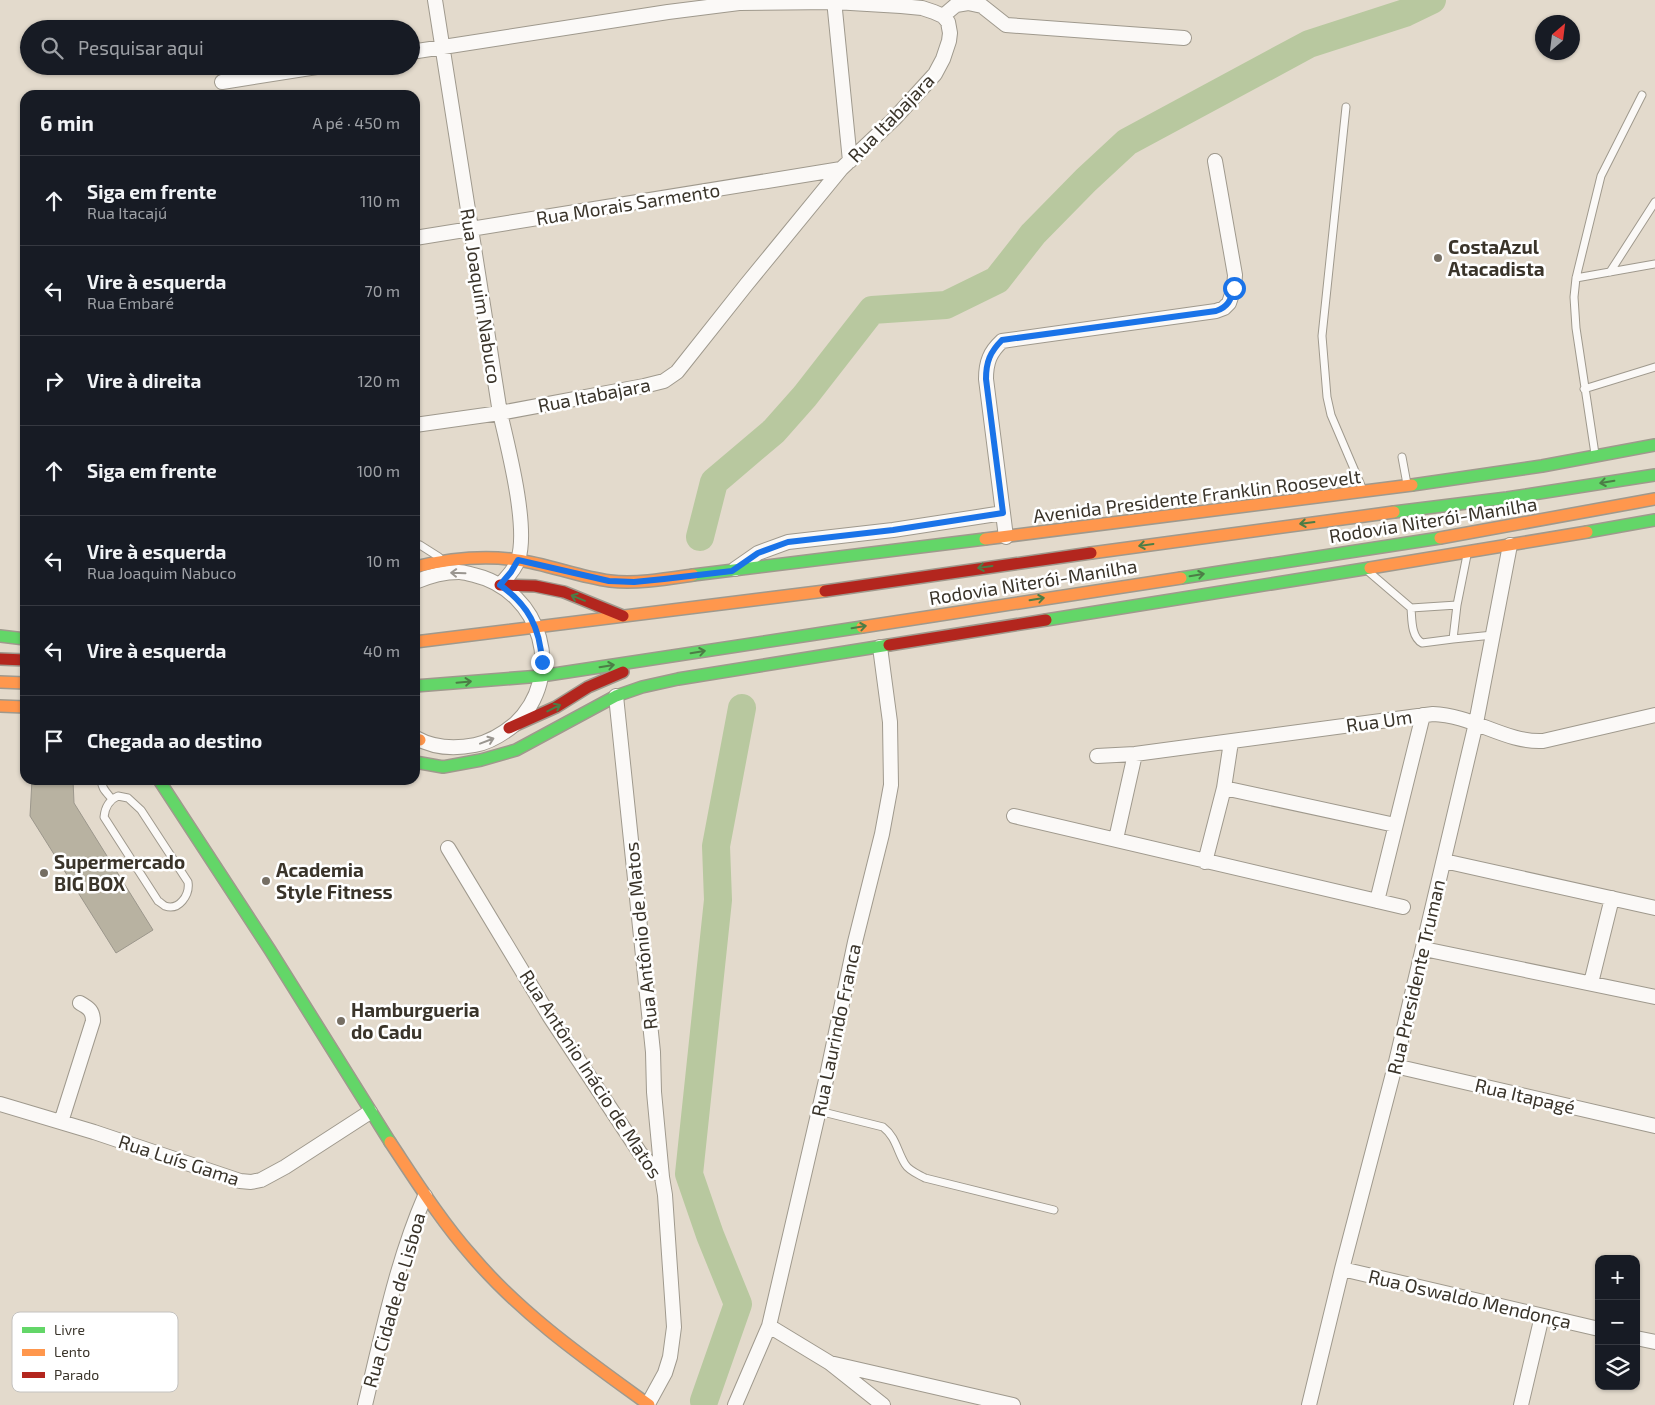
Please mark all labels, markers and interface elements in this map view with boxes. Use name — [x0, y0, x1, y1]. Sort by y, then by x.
north arrow — [1535, 15, 1580, 60]
search box — [20, 20, 420, 75]
icon: search — [38, 34, 66, 62]
text: Pesquisar aqui — [78, 36, 204, 59]
street label: Rua Itabajara — [843, 69, 939, 167]
text: 6 min — [40, 110, 94, 135]
text: A pé · 450 m — [312, 113, 400, 132]
street label: Rua Morais Sarmento — [534, 178, 722, 229]
text: Siga em frente — [87, 180, 217, 203]
icon: ahead — [40, 187, 68, 215]
text: 110 m — [360, 191, 400, 210]
text: Rua Itacajú — [87, 203, 167, 222]
street label: Rua Joaquim Nabuco — [456, 207, 507, 385]
place label: CostaAzul Atacadista — [1448, 235, 1545, 280]
marker: CostaAzul Atacadista — [1432, 252, 1444, 264]
text: Vire à esquerda — [87, 270, 226, 293]
icon: left — [40, 277, 68, 305]
route start — [1223, 277, 1246, 300]
text: 70 m — [365, 281, 400, 300]
text: Rua Embaré — [87, 293, 174, 312]
icon: right — [40, 367, 68, 395]
text: Vire à direita — [87, 369, 201, 392]
text: 120 m — [357, 371, 400, 390]
street label: Rua Itabajara — [536, 372, 652, 417]
icon: ahead — [40, 457, 68, 485]
text: Siga em frente — [87, 459, 217, 482]
text: 100 m — [357, 461, 400, 480]
street label: Avenida Presidente Franklin Roosevelt — [1032, 464, 1362, 527]
one-way arrow — [1599, 478, 1615, 488]
street label: Rodovia Niterói-Manilha — [1327, 492, 1539, 547]
one-way arrow — [1300, 518, 1316, 528]
text: Vire à esquerda — [87, 540, 226, 563]
one-way arrow — [1138, 540, 1154, 550]
icon: left — [40, 547, 68, 575]
text: 10 m — [366, 551, 400, 570]
street label: Rodovia Niterói-Manilha — [927, 554, 1139, 609]
text: Rua Joaquim Nabuco — [87, 563, 236, 582]
one-way arrow — [978, 563, 994, 573]
one-way arrow — [450, 569, 466, 578]
one-way arrow — [1189, 569, 1205, 579]
one-way arrow — [571, 592, 586, 602]
one-way arrow — [1028, 594, 1044, 604]
one-way arrow — [850, 621, 866, 631]
icon: left — [40, 637, 68, 665]
text: Vire à esquerda — [87, 639, 226, 662]
text: 40 m — [363, 641, 400, 660]
one-way arrow — [690, 646, 706, 656]
route end — [531, 651, 554, 674]
one-way arrow — [598, 660, 614, 670]
one-way arrow — [455, 677, 471, 687]
one-way arrow — [546, 703, 561, 713]
street label: Rua Um — [1344, 704, 1413, 737]
icon: arrive — [40, 727, 68, 755]
text: Chegada ao destino — [87, 729, 262, 752]
one-way arrow — [479, 736, 494, 745]
street label: Rua Antônio de Matos — [619, 841, 662, 1031]
place label: Supermercado BIG BOX — [54, 850, 185, 895]
place label: Academia Style Fitness — [276, 858, 393, 904]
marker: Supermercado BIG BOX — [38, 867, 50, 879]
marker: Academia Style Fitness — [260, 875, 272, 887]
street label: Rua Presidente Truman — [1382, 877, 1449, 1077]
street label: Rua Laurindo Franca — [806, 941, 865, 1119]
street label: Rua Antônio Inácio de Matos — [515, 965, 668, 1182]
place label: Hamburgueria do Cadu — [351, 998, 480, 1043]
marker: Hamburgueria do Cadu — [335, 1015, 347, 1027]
street label: Rua Itapagé — [1473, 1073, 1577, 1118]
street label: Rua Luís Gama — [116, 1129, 243, 1190]
street label: Rua Cidade de Lisboa — [358, 1210, 430, 1390]
map controls — [1595, 1255, 1640, 1390]
button: + — [1595, 1255, 1640, 1300]
street label: Rua Oswaldo Mendonça — [1366, 1264, 1574, 1334]
button: − — [1595, 1300, 1640, 1345]
legend — [12, 1312, 178, 1392]
text: Livre — [54, 1321, 85, 1338]
text: Lento — [54, 1343, 90, 1360]
button: layers — [1595, 1345, 1640, 1390]
text: Parado — [54, 1366, 99, 1383]

